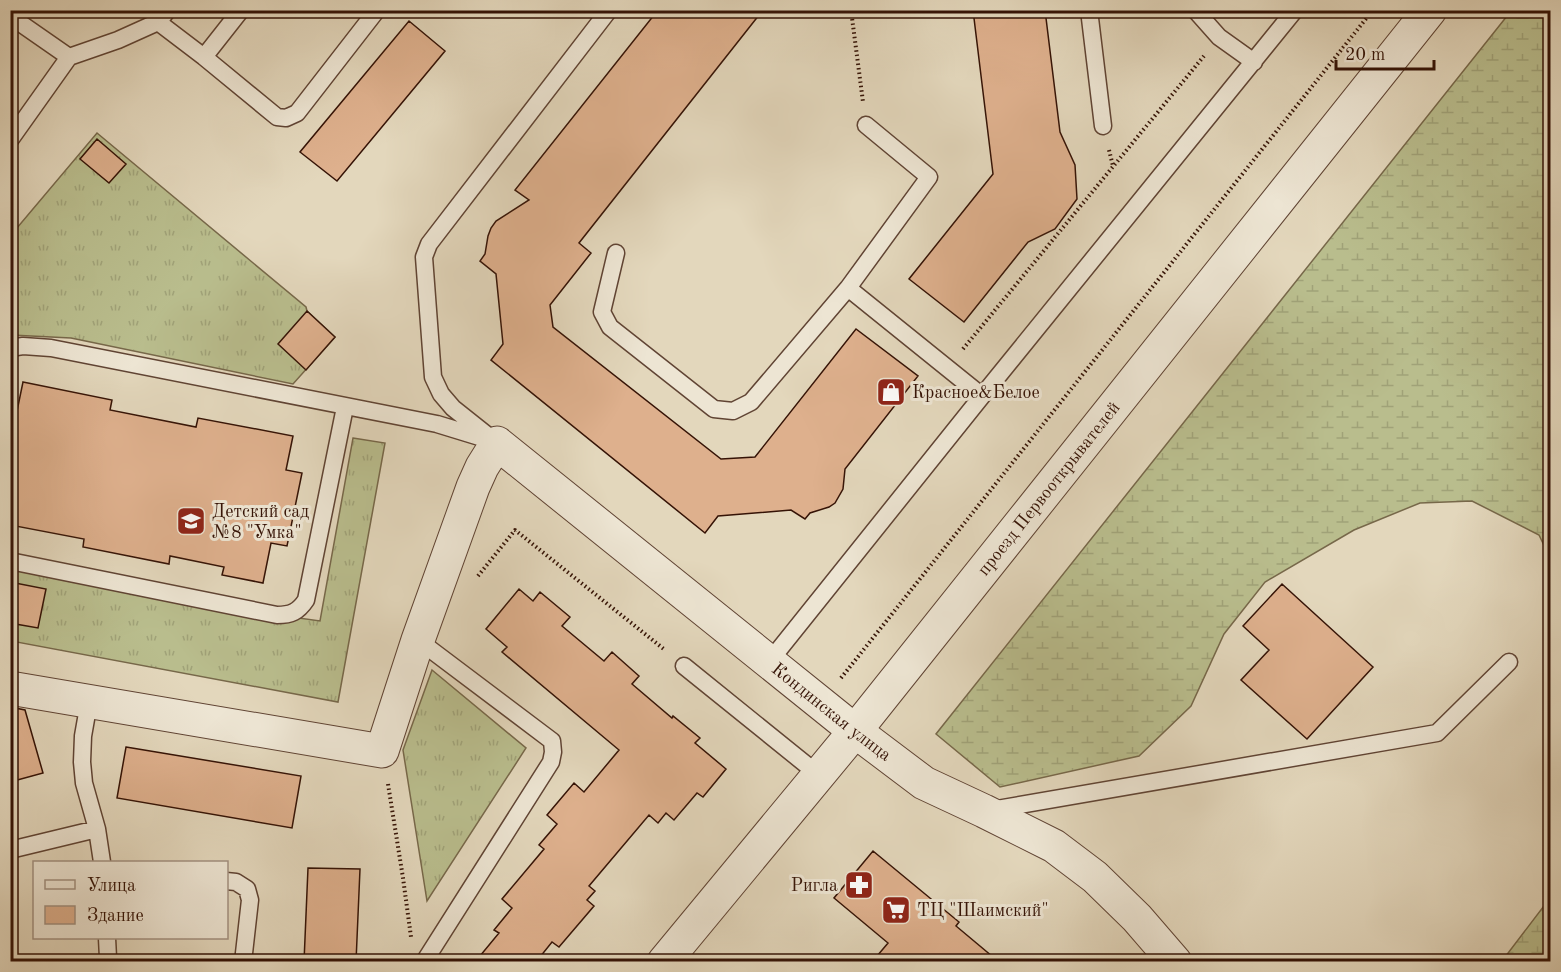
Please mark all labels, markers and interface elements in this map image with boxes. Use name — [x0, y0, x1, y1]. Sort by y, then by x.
scale bar — [1336, 33, 1434, 71]
text: 20 m — [1345, 46, 1385, 64]
shop icon: Красное&Белое — [875, 376, 907, 408]
place label: Красное&Белое — [912, 384, 1040, 402]
street label: проезд Первооткрывателей — [975, 399, 1124, 579]
place label: Детский сад №8 "Умка" — [212, 503, 309, 542]
school or university icon: Детский сад №8 "Умка" — [175, 505, 207, 537]
street label: Кондинская улица — [768, 660, 894, 765]
legend — [33, 861, 228, 939]
pharmacy icon: Ригла — [843, 869, 875, 901]
text: Улица — [87, 877, 136, 895]
place label: Ригла — [791, 877, 838, 895]
supermarket icon: ТЦ "Шаимский" — [880, 894, 912, 926]
place label: ТЦ "Шаимский" — [917, 902, 1049, 920]
text: Здание — [87, 907, 144, 925]

